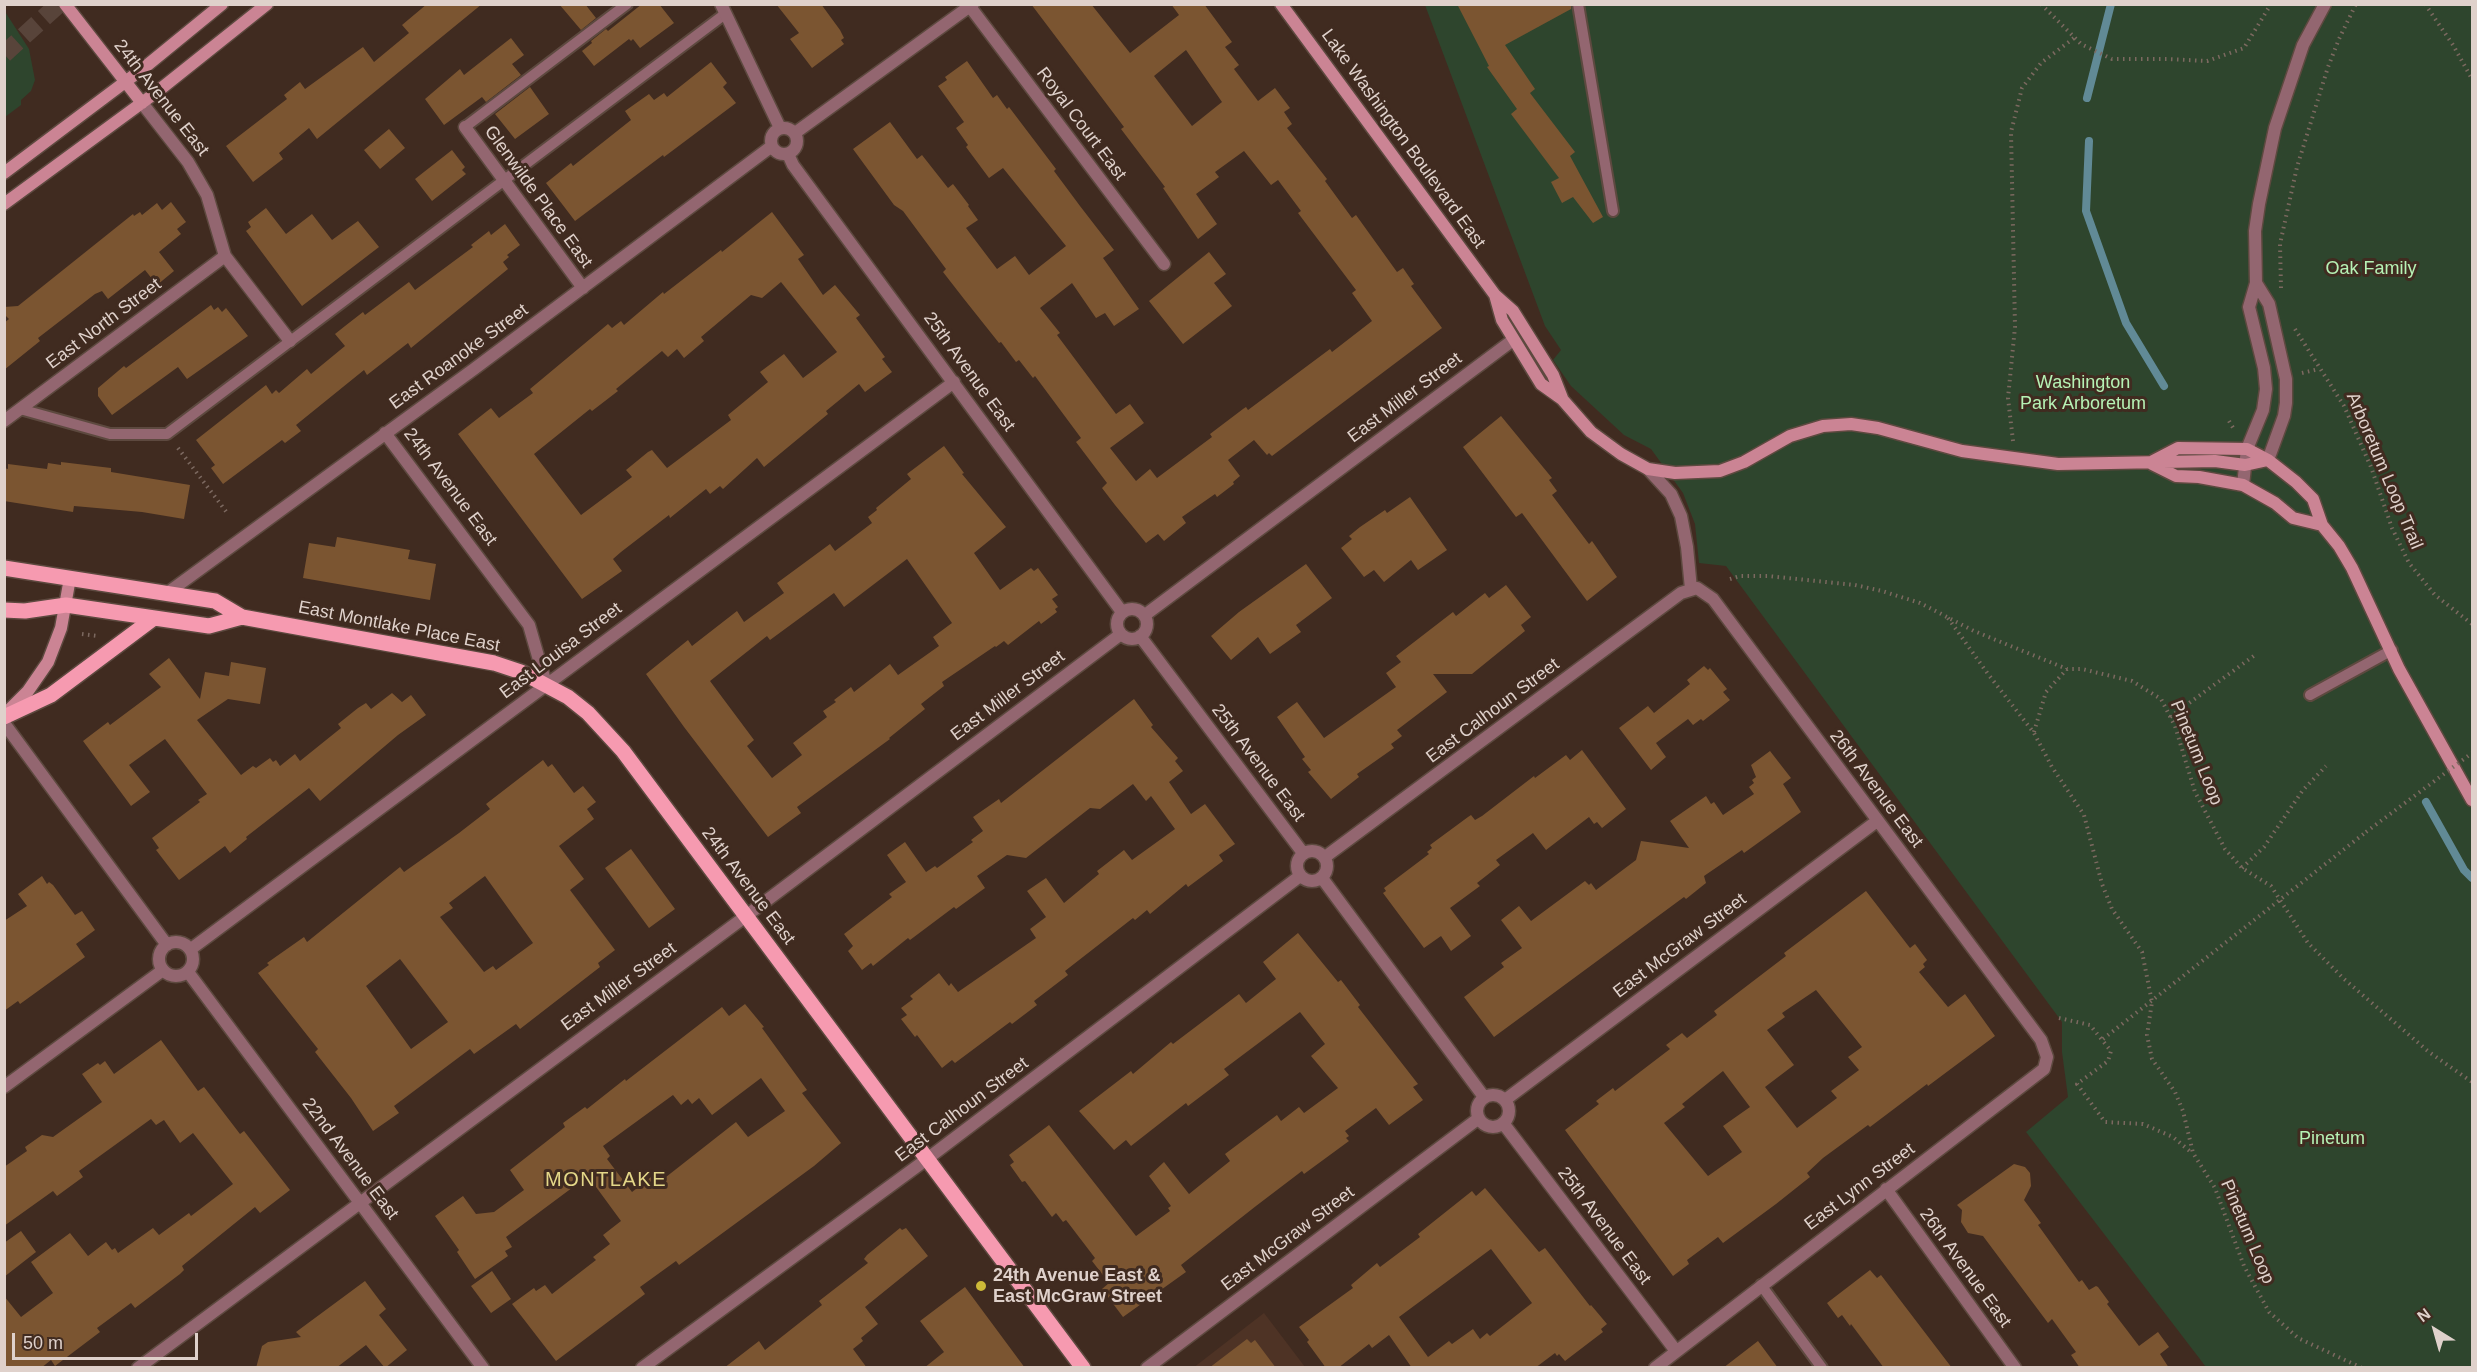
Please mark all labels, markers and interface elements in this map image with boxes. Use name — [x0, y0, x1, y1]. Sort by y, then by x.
street label: Lake Washington Boulevard East — [1316, 25, 1490, 253]
street label: 24th Avenue East — [109, 35, 213, 161]
street label: Royal Court East — [1031, 63, 1131, 185]
street label: Glenwilde Place East — [479, 122, 597, 272]
park label: Oak Family — [2325, 258, 2417, 280]
street label: East North Street — [42, 274, 166, 374]
street label: East Roanoke Street — [385, 299, 533, 415]
street label: 25th Avenue East — [919, 308, 1019, 436]
street label: East Miller Street — [1344, 348, 1466, 448]
park label: Washington Park Arboretum — [2020, 372, 2146, 415]
street label: Arboretum Loop Trail — [2341, 389, 2427, 553]
street label: 24th Avenue East — [399, 424, 501, 550]
street label: East Montlake Place East — [296, 597, 502, 657]
street label: East Louisa Street — [496, 598, 626, 704]
street label: East Miller Street — [947, 646, 1069, 746]
street label: East Calhoun Street — [1422, 654, 1564, 768]
street label: Pinetum Loop — [2165, 697, 2227, 809]
street label: 25th Avenue East — [1207, 700, 1309, 826]
street label: 26th Avenue East — [1825, 726, 1927, 852]
street label: 24th Avenue East — [697, 823, 799, 949]
street label: East McGraw Street — [1609, 889, 1751, 1003]
street label: East Miller Street — [557, 938, 681, 1036]
street label: East Calhoun Street — [891, 1053, 1033, 1167]
street label: 22nd Avenue East — [297, 1094, 403, 1224]
park label: Pinetum — [2299, 1128, 2365, 1150]
street label: East Lynn Street — [1801, 1139, 1919, 1235]
street label: 25th Avenue East — [1553, 1163, 1655, 1289]
district label: MONTLAKE — [545, 1168, 667, 1192]
street label: Pinetum Loop — [2215, 1177, 2279, 1287]
street label: East McGraw Street — [1217, 1182, 1359, 1296]
street label: 26th Avenue East — [1915, 1204, 2015, 1332]
place label: 24th Avenue East & East McGraw Street — [993, 1265, 1162, 1308]
marker: 24th Avenue East & East McGraw Street — [974, 1279, 988, 1293]
north arrow — [2405, 1300, 2465, 1360]
text: N — [2414, 1305, 2434, 1325]
scale bar — [15, 1321, 201, 1359]
text: 50 m — [23, 1333, 63, 1353]

